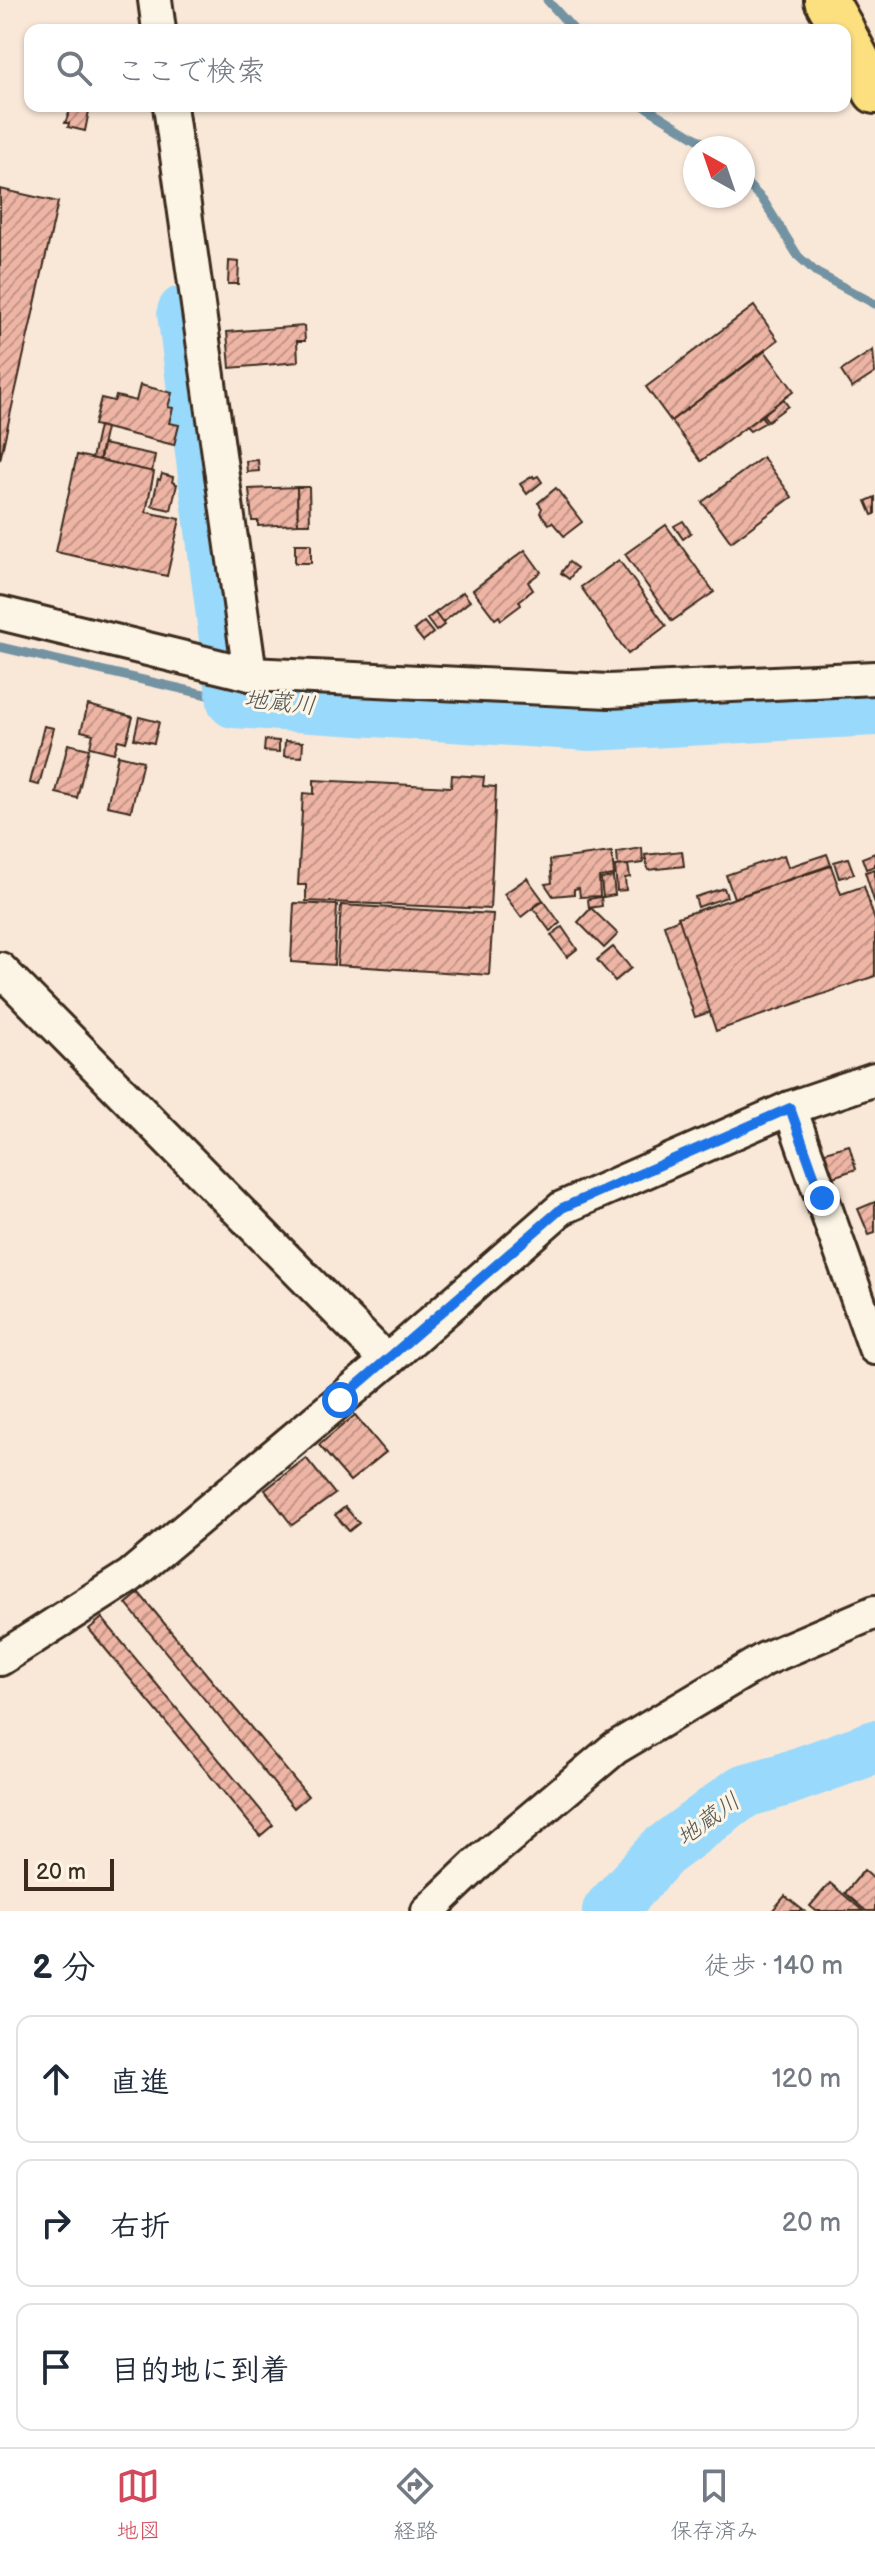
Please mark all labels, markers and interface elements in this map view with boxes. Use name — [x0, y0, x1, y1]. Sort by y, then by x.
search box — [24, 24, 851, 112]
icon: search — [52, 46, 96, 90]
text: ここで検索 — [116, 54, 266, 90]
north arrow — [683, 136, 755, 208]
water label: 地蔵川 — [243, 684, 317, 721]
route end — [804, 1180, 840, 1216]
route start — [322, 1382, 358, 1418]
water label: 地蔵川 — [671, 1787, 746, 1852]
scale bar — [24, 1855, 114, 1891]
text: 20 m — [36, 1859, 86, 1886]
text: 2 分 — [32, 1947, 96, 1988]
text: 徒歩 · 140 m — [704, 1951, 843, 1982]
icon: ahead — [34, 2057, 78, 2101]
text: 120 m — [772, 2064, 841, 2095]
text: 直進 — [110, 2065, 170, 2101]
icon: right — [34, 2201, 78, 2245]
text: 20 m — [782, 2208, 841, 2239]
text: 右折 — [110, 2209, 170, 2245]
icon: arrive — [34, 2345, 78, 2389]
text: 目的地に到着 — [110, 2353, 290, 2389]
tab: 地図 — [116, 2464, 161, 2545]
tab: 経路 — [393, 2464, 438, 2545]
tab: 保存済み — [670, 2464, 759, 2545]

